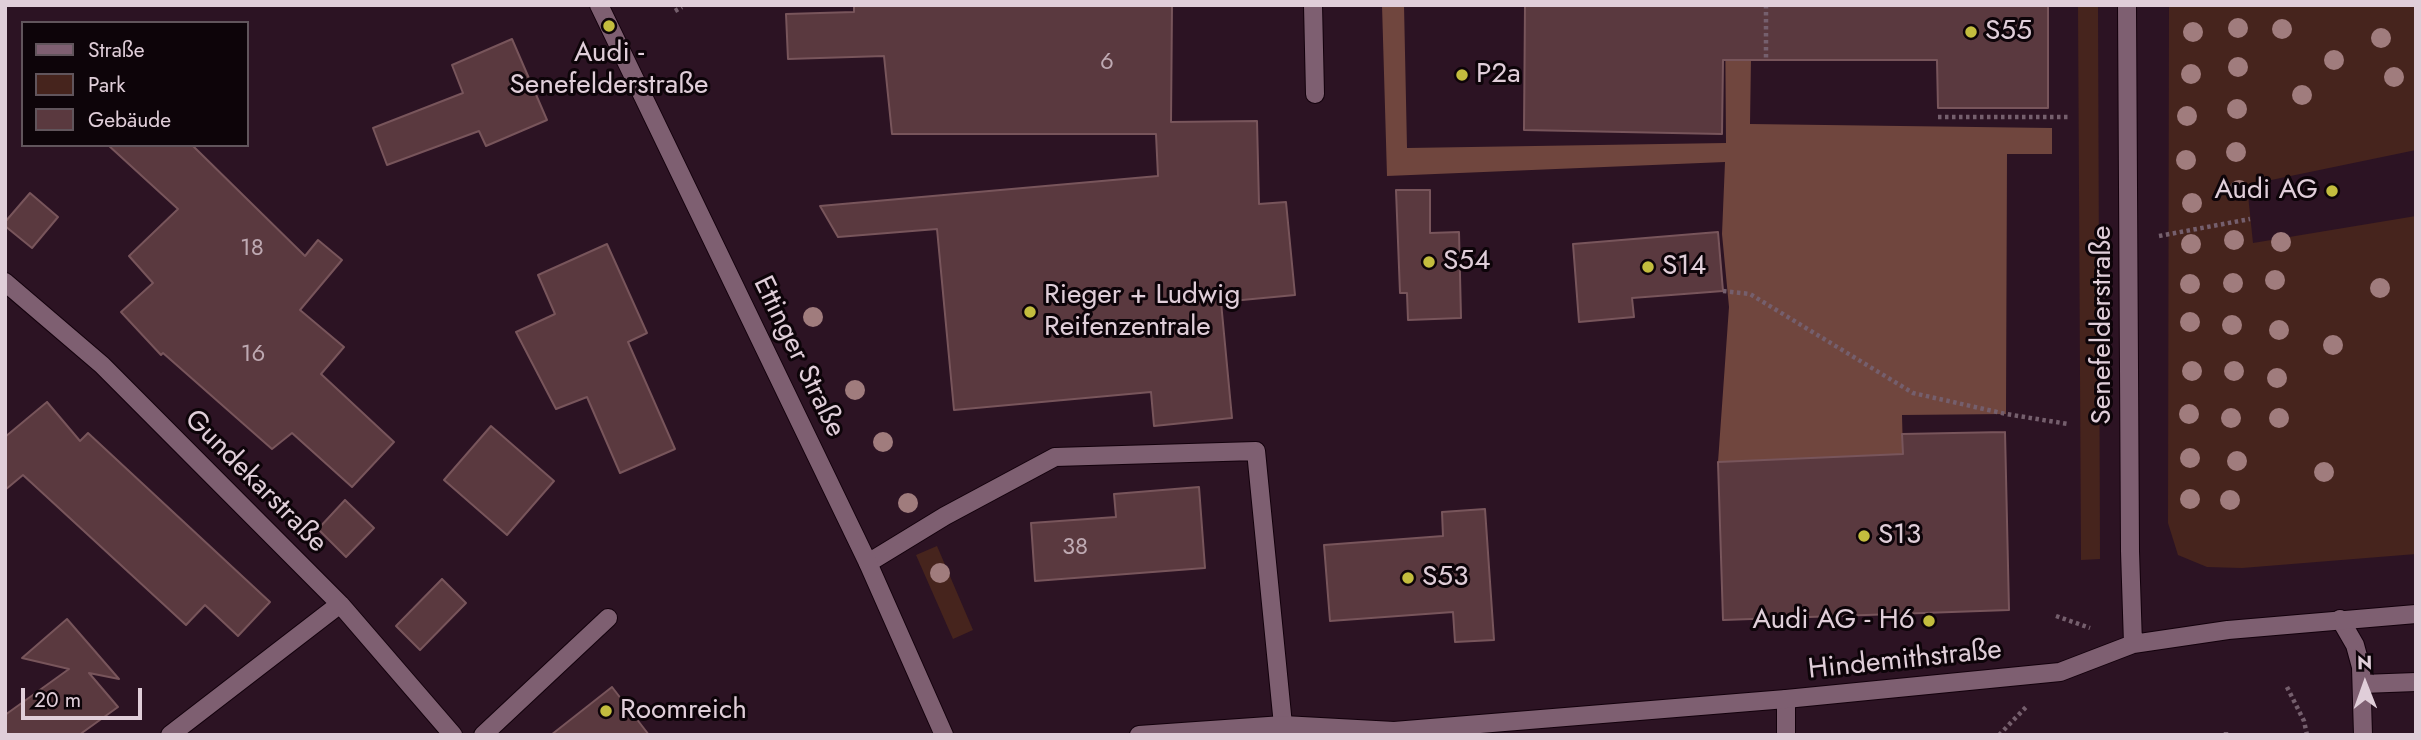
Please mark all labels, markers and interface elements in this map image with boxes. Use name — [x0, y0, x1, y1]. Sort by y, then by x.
place label: S55 — [1985, 15, 2032, 49]
marker: Audi - Senefelderstraße — [601, 18, 617, 34]
legend — [21, 21, 248, 147]
marker: S55 — [1963, 24, 1979, 40]
text: Straße — [88, 35, 145, 65]
place label: Audi - Senefelderstraße — [509, 37, 709, 103]
house number: 6 — [1100, 49, 1114, 77]
place label: P2a — [1476, 58, 1521, 92]
marker: P2a — [1454, 67, 1470, 83]
text: Park — [88, 70, 125, 100]
text: Gebäude — [88, 105, 171, 135]
place label: Audi AG — [2214, 174, 2318, 208]
marker: Audi AG — [2324, 183, 2340, 199]
street label: Senefelderstraße — [2086, 225, 2120, 425]
house number: 18 — [240, 235, 264, 263]
place label: S54 — [1443, 245, 1490, 279]
place label: S14 — [1662, 250, 1706, 284]
marker: S54 — [1421, 254, 1437, 270]
marker: S14 — [1640, 259, 1656, 275]
street label: Ettinger Straße — [745, 271, 851, 443]
place label: Rieger + Ludwig Reifenzentrale — [1044, 279, 1240, 345]
marker: Rieger + Ludwig Reifenzentrale — [1022, 304, 1038, 320]
house number: 16 — [241, 341, 265, 369]
street label: Gundekarstraße — [177, 404, 333, 560]
place label: S13 — [1878, 519, 1921, 553]
marker: S13 — [1856, 528, 1872, 544]
house number: 38 — [1062, 534, 1088, 562]
place label: S53 — [1422, 561, 1468, 595]
marker: S53 — [1400, 570, 1416, 586]
place label: Audi AG - H6 — [1753, 604, 1915, 638]
marker: Audi AG - H6 — [1921, 613, 1937, 629]
street label: Hindemithstraße — [1807, 634, 2003, 688]
north arrow — [2330, 649, 2400, 719]
text: N — [2357, 649, 2372, 676]
scale bar — [24, 674, 145, 718]
text: 20 m — [34, 685, 81, 715]
place label: Roomreich — [620, 694, 747, 728]
marker: Roomreich — [598, 703, 614, 719]

